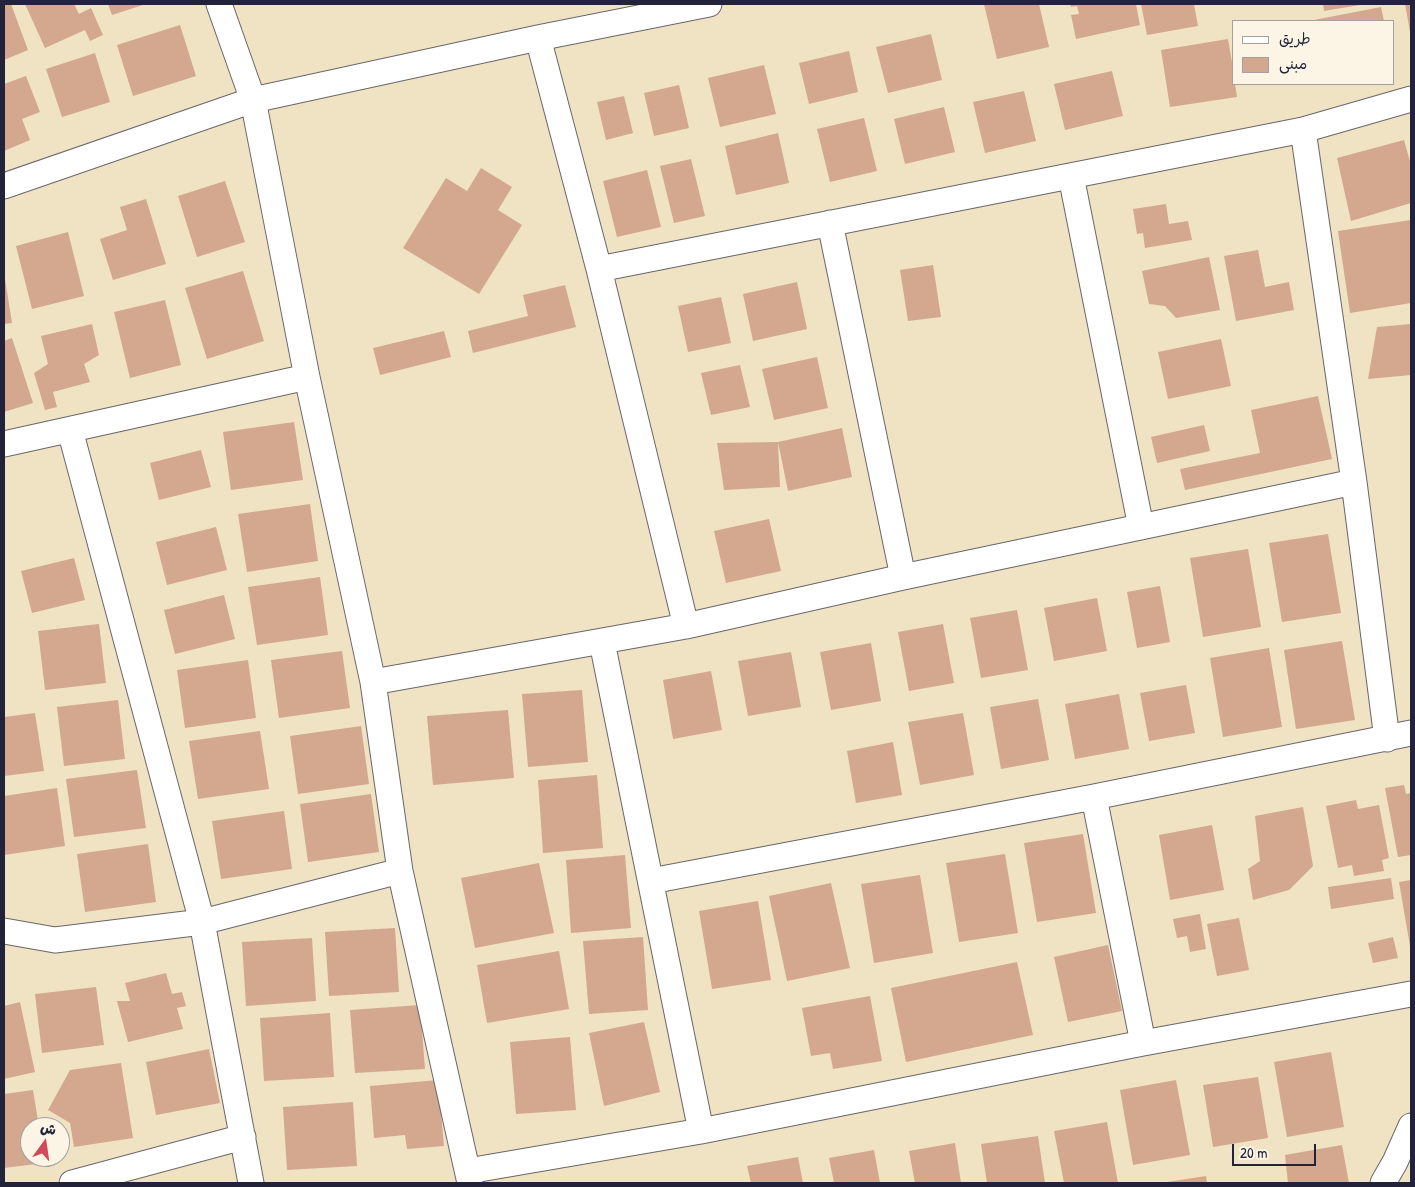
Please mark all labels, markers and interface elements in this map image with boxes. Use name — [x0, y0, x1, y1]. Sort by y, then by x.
legend — [1232, 20, 1395, 85]
text: طريق — [1279, 28, 1311, 49]
text: مبنى — [1279, 53, 1307, 74]
north arrow — [20, 1117, 70, 1167]
text: ش — [39, 1117, 58, 1139]
scale bar — [1235, 1134, 1319, 1166]
text: 20 m — [1240, 1142, 1267, 1163]

